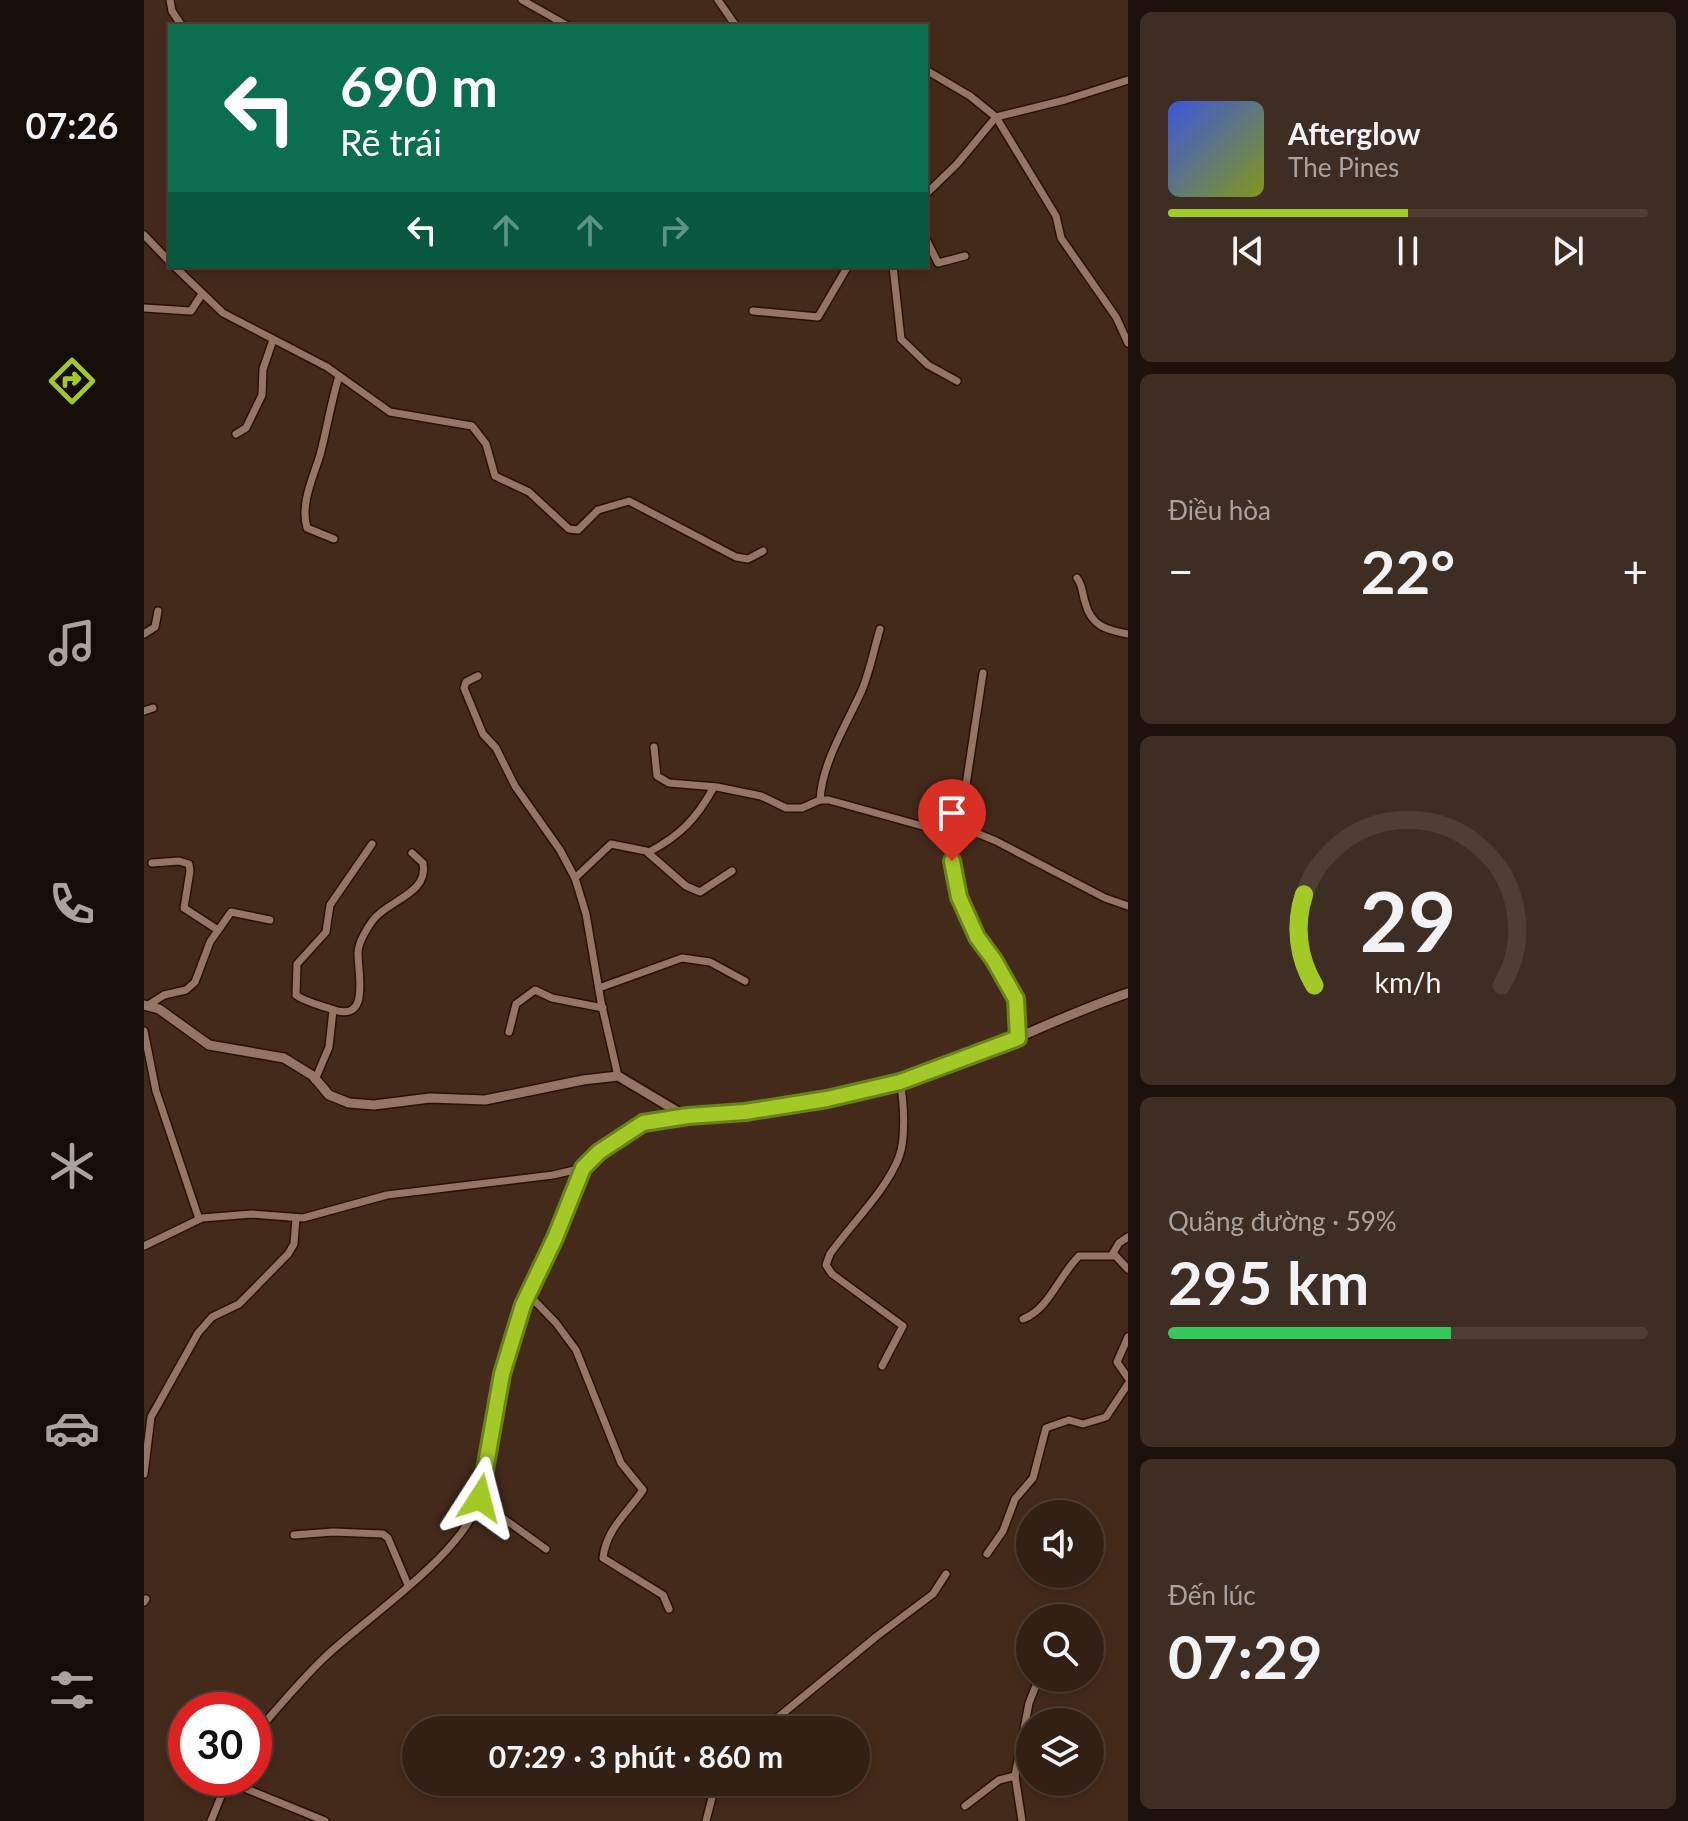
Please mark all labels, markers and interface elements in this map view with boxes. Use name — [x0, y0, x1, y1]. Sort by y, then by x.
text: 690 m — [340, 52, 498, 119]
icon: left — [208, 56, 312, 160]
text: 07:26 — [26, 103, 118, 147]
text: Afterglow — [1288, 115, 1421, 151]
text: Rẽ trái — [340, 120, 442, 164]
text: The Pines — [1288, 151, 1399, 183]
icon: left — [400, 208, 444, 252]
icon: ahead — [484, 208, 528, 252]
icon: ahead — [568, 208, 612, 252]
icon: right — [652, 208, 696, 252]
icon: previous — [1226, 229, 1270, 273]
icon: pause — [1386, 229, 1430, 273]
icon: next — [1546, 229, 1590, 273]
icon: directions — [44, 353, 100, 409]
text: Điều hòa — [1168, 494, 1271, 526]
text: 22° — [1361, 535, 1455, 607]
text: − — [1168, 545, 1194, 597]
text: + — [1622, 545, 1648, 597]
icon: music — [44, 615, 100, 671]
pin — [918, 779, 986, 861]
icon: arrive — [930, 791, 974, 835]
text: 29 — [1360, 870, 1456, 970]
icon: phone — [44, 876, 100, 932]
text: km/h — [1375, 966, 1441, 1000]
icon: climate — [44, 1138, 100, 1194]
text: Quãng đường · 59% — [1168, 1205, 1397, 1237]
text: 295 km — [1168, 1246, 1369, 1318]
icon: car — [44, 1400, 100, 1456]
position arrow — [438, 1456, 522, 1540]
map controls — [1016, 1500, 1104, 1796]
button: sound — [1016, 1500, 1104, 1588]
text: Đến lúc — [1168, 1579, 1256, 1611]
button: search — [1016, 1604, 1104, 1692]
text: 07:29 — [1168, 1620, 1323, 1692]
icon: filters — [44, 1662, 100, 1718]
speed limit sign: 30 — [168, 1692, 272, 1796]
button: layers — [1016, 1708, 1104, 1796]
text: 07:29 · 3 phút · 860 m — [489, 1738, 783, 1774]

